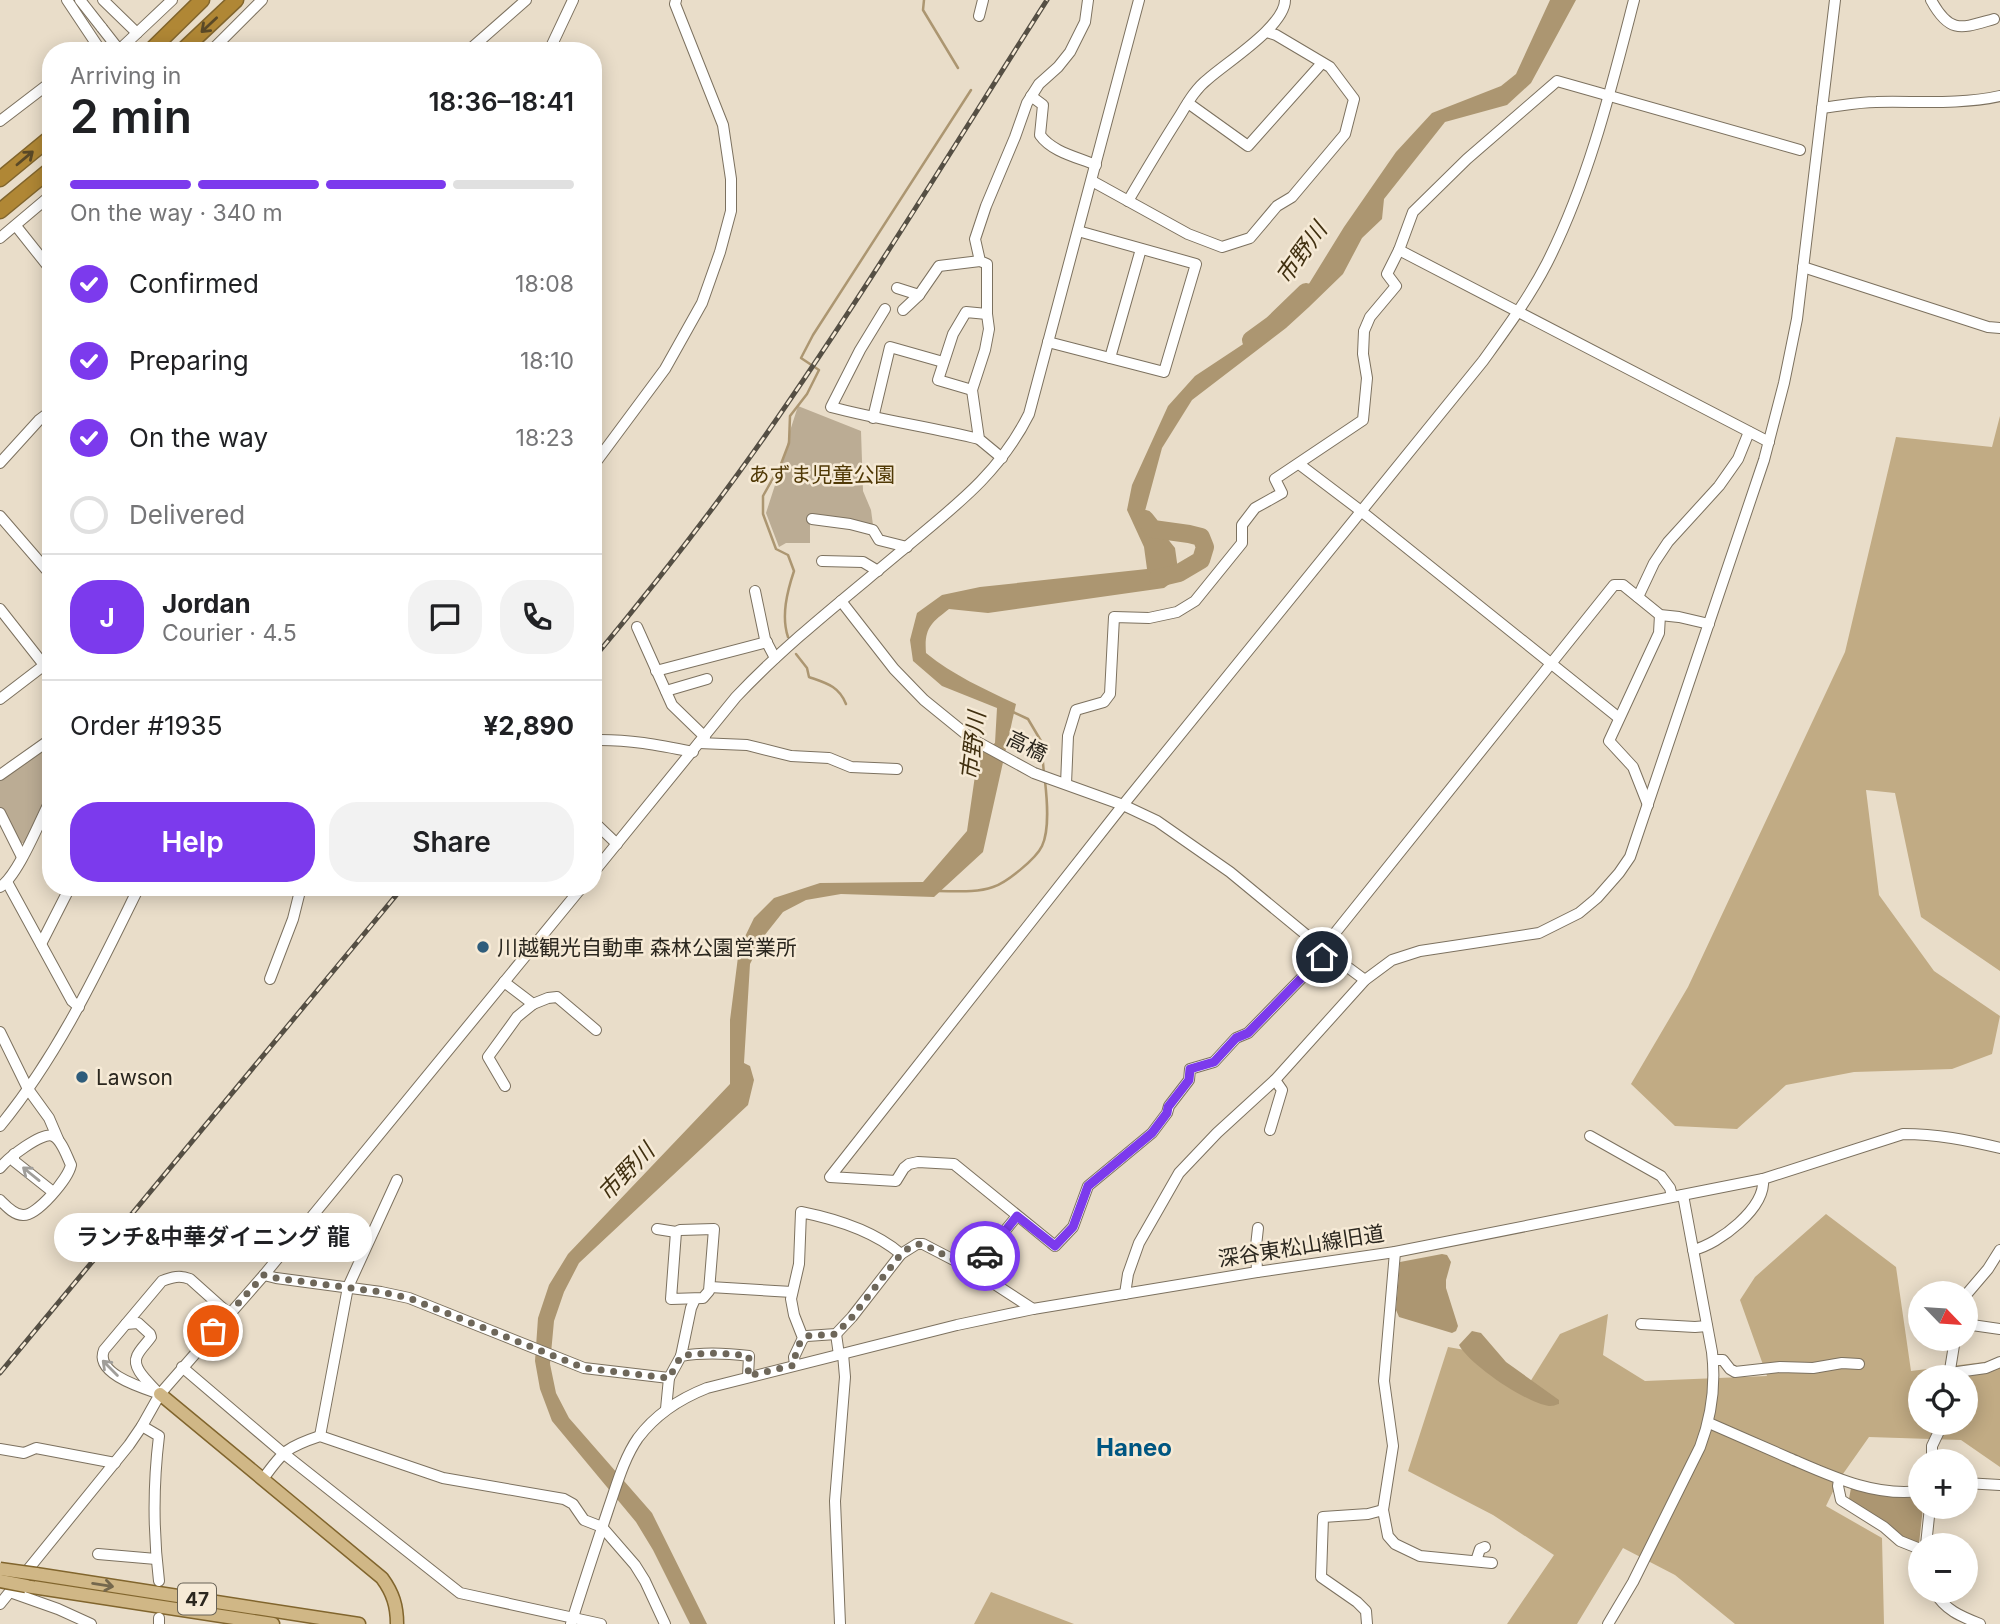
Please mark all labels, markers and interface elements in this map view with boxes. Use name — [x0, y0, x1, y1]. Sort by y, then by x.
one-way arrow — [201, 17, 218, 34]
text: Arriving in — [70, 62, 181, 90]
text: 18:36–18:41 — [428, 86, 574, 117]
text: 2 min — [70, 88, 192, 144]
one-way arrow — [16, 150, 34, 166]
text: On the way · 340 m — [70, 199, 283, 227]
water label: 市野川 — [1269, 214, 1334, 289]
icon: check — [70, 265, 108, 303]
text: Confirmed — [129, 268, 259, 299]
text: 18:08 — [515, 270, 574, 298]
icon: check — [70, 342, 108, 380]
text: Preparing — [129, 345, 249, 376]
text: 18:10 — [520, 347, 574, 375]
icon: check — [70, 419, 108, 457]
text: On the way — [129, 422, 268, 453]
text: 18:23 — [516, 424, 574, 452]
park label: あずま児童公園 — [749, 462, 896, 487]
text: Delivered — [129, 499, 245, 530]
button: chat — [408, 580, 482, 654]
button: phone — [500, 580, 574, 654]
text: Jordan — [162, 588, 251, 619]
text: J — [99, 602, 115, 633]
text: Courier · 4.5 — [162, 619, 297, 647]
water label: 市野川 — [955, 707, 991, 782]
text: Order #1935 — [70, 710, 222, 741]
text: ¥2,890 — [484, 710, 574, 741]
street label: 高橋 — [1003, 726, 1051, 766]
button: Help — [70, 802, 315, 882]
button: Share — [329, 802, 574, 882]
pin — [1292, 927, 1352, 987]
place label: 川越観光自動車 森林公園営業所 — [497, 935, 797, 960]
icon: home — [1303, 938, 1341, 976]
marker: 川越観光自動車 森林公園営業所 — [475, 939, 491, 955]
place label: Lawson — [96, 1065, 173, 1090]
marker: Lawson — [74, 1069, 90, 1085]
water label: 市野川 — [592, 1135, 662, 1207]
one-way arrow — [23, 1167, 41, 1182]
callout: ランチ&中華ダイニング 龍 — [54, 1212, 372, 1261]
courier — [950, 1221, 1020, 1291]
street label: 深谷東松山線旧道 — [1216, 1221, 1386, 1271]
text: ランチ&中華ダイニング 龍 — [76, 1223, 350, 1251]
icon: car — [966, 1237, 1004, 1275]
north arrow — [1908, 1281, 1978, 1351]
map controls — [1908, 1281, 1978, 1603]
pin — [183, 1301, 243, 1361]
icon: bag — [194, 1312, 232, 1350]
one-way arrow — [102, 1360, 119, 1377]
button: locate — [1908, 1365, 1978, 1435]
district label: Haneo — [1096, 1433, 1172, 1462]
button: + — [1908, 1449, 1978, 1519]
button: − — [1908, 1533, 1978, 1603]
one-way arrow — [91, 1578, 114, 1591]
road number: 47 — [178, 1583, 216, 1614]

